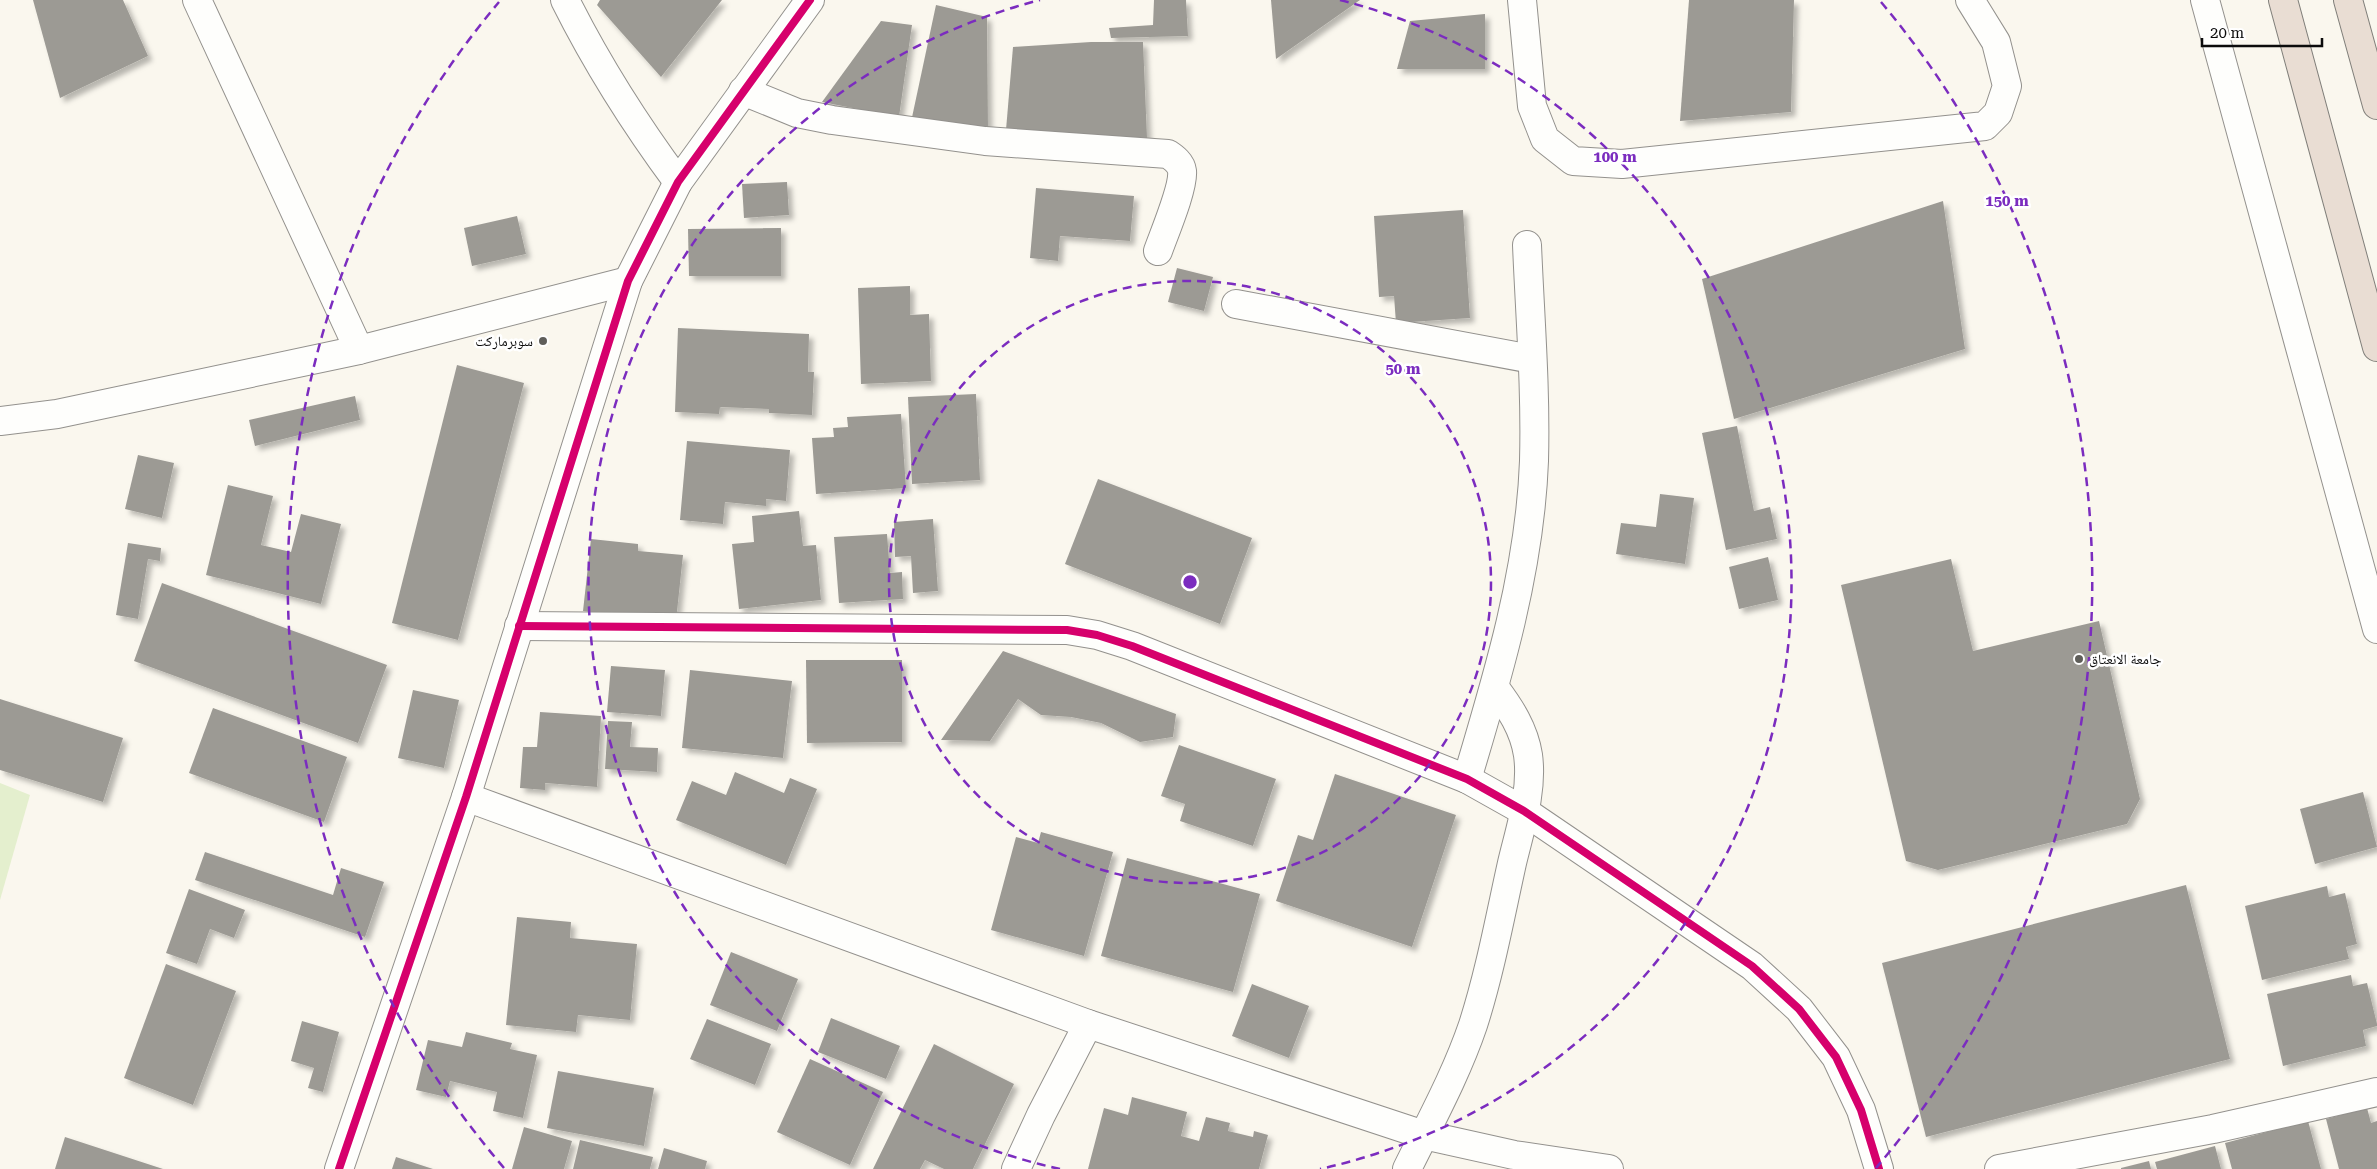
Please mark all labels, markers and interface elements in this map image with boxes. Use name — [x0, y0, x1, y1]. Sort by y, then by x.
scale bar — [2202, 15, 2322, 47]
text: 20 m — [2210, 24, 2245, 42]
text: 100 m — [1593, 148, 1637, 166]
text: 150 m — [1985, 192, 2029, 210]
place label: سوبرماركت — [475, 333, 533, 350]
marker: سوبرماركت — [537, 335, 549, 347]
text: 50 m — [1385, 360, 1421, 378]
centre of rings — [1181, 573, 1199, 591]
place label: جامعة الانعتاق — [2089, 651, 2161, 668]
marker: جامعة الانعتاق — [2073, 653, 2085, 665]

